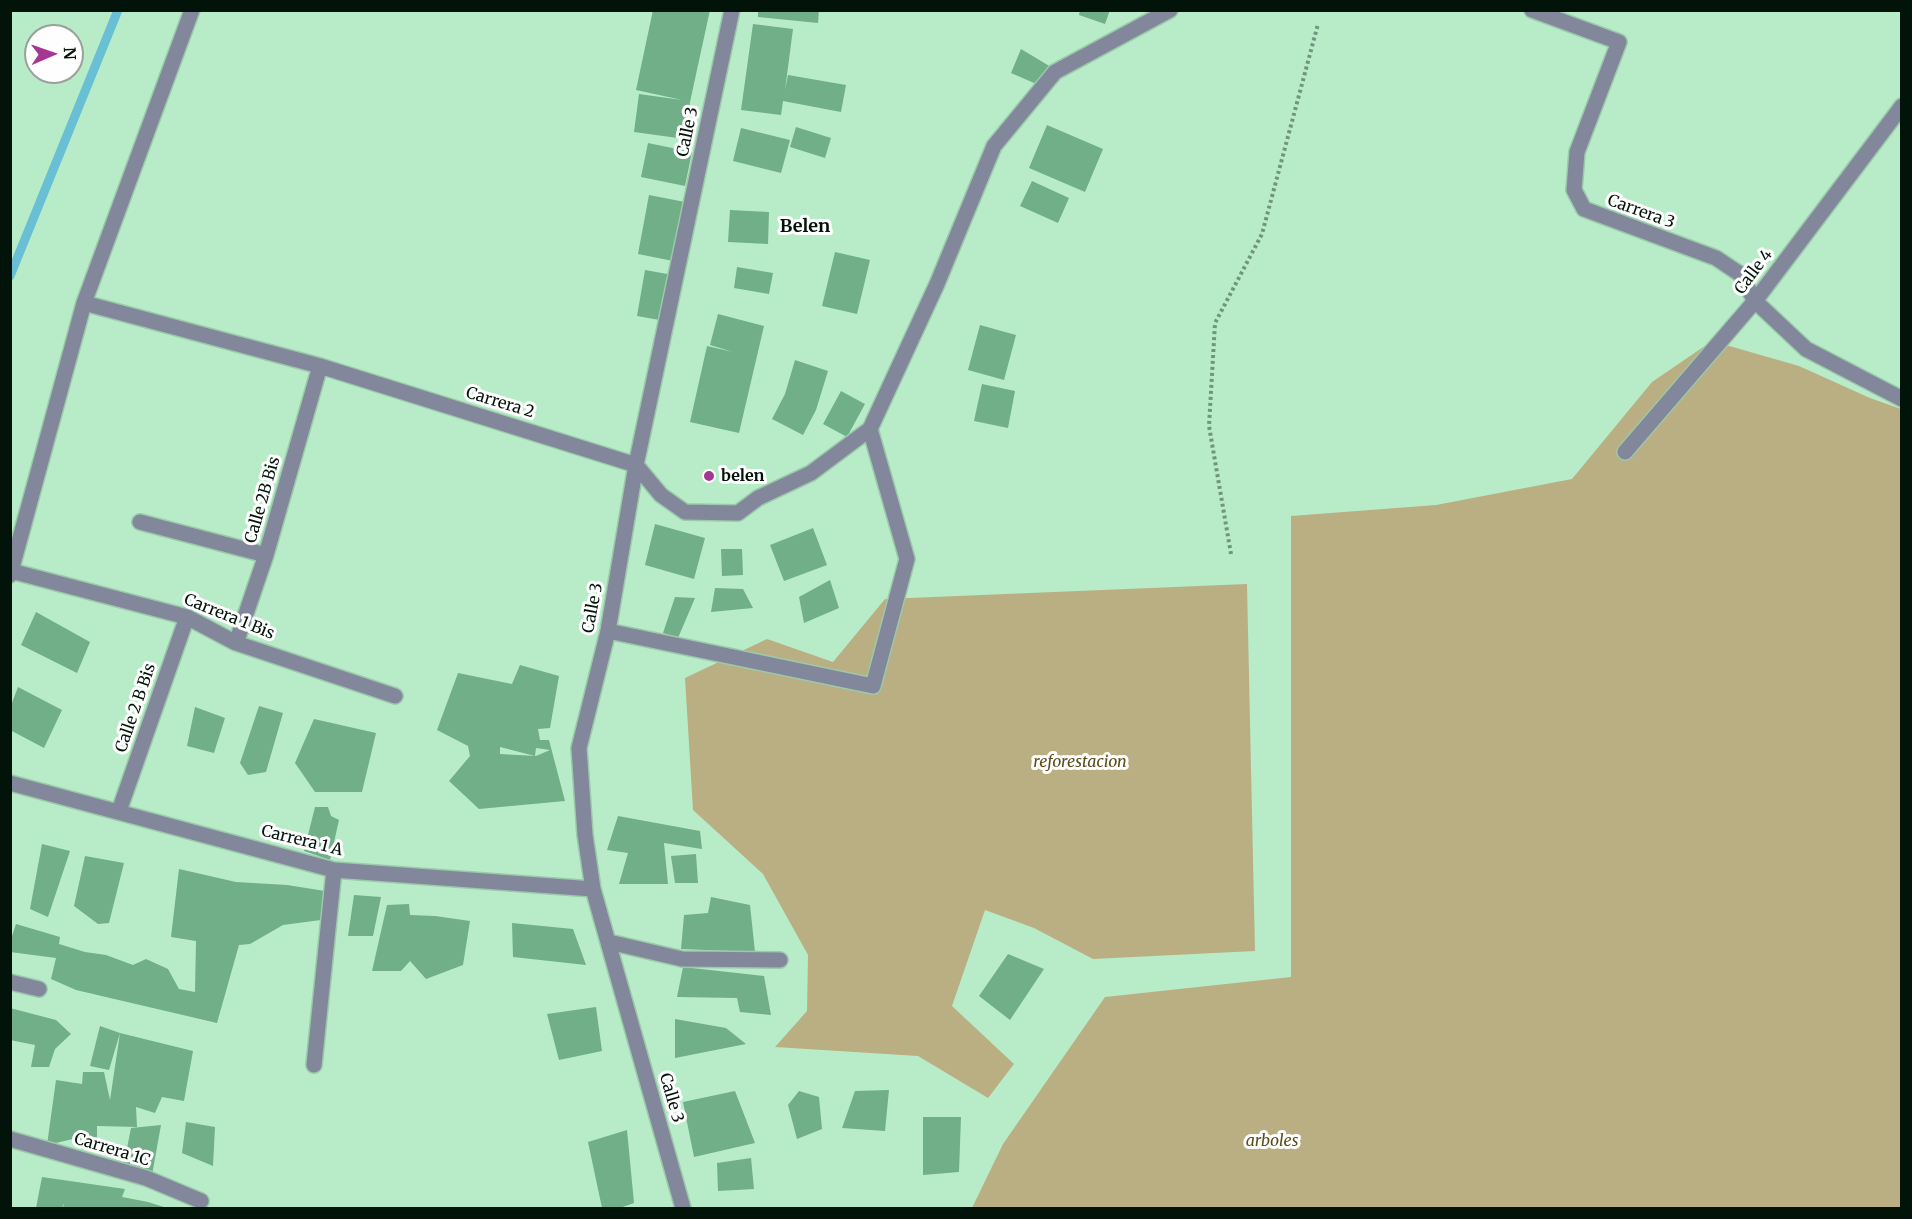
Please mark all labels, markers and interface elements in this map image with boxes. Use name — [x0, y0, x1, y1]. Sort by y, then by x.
north arrow — [24, 24, 84, 84]
text: N — [60, 47, 80, 60]
street label: Calle 3 — [673, 105, 703, 159]
street label: Carrera 3 — [1605, 191, 1677, 233]
district label: Belen — [780, 216, 830, 238]
street label: Calle 4 — [1731, 246, 1777, 298]
street label: Carrera 2 — [463, 384, 537, 422]
street label: Calle 2B Bis — [242, 455, 284, 545]
place label: belen — [721, 466, 764, 486]
marker: belen — [702, 469, 716, 483]
street label: Calle 3 — [579, 581, 607, 635]
street label: Carrera 1 Bis — [181, 590, 277, 644]
street label: Calle 2 B Bis — [112, 661, 160, 755]
park label: reforestacion — [1033, 752, 1127, 772]
street label: Carrera 1 A — [259, 822, 345, 860]
street label: Calle 3 — [655, 1071, 687, 1125]
street label: Carrera 1C — [72, 1129, 152, 1171]
park label: arboles — [1246, 1131, 1298, 1151]

